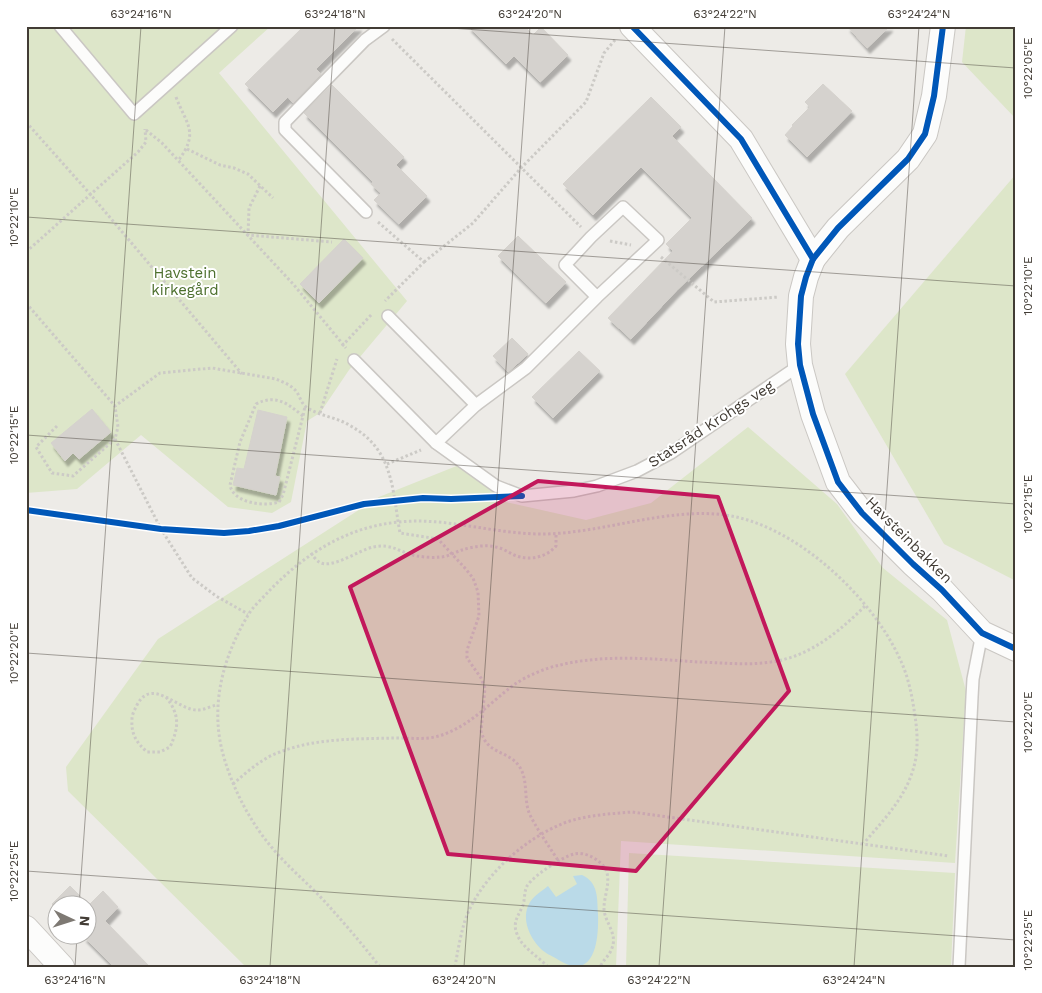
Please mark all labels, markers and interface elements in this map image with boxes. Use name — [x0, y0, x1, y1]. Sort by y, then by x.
text: 63°24'16"N — [110, 7, 172, 21]
text: 63°24'18"N — [304, 7, 366, 21]
text: 63°24'20"N — [498, 7, 562, 21]
text: 63°24'22"N — [693, 7, 757, 21]
text: 63°24'24"N — [887, 7, 951, 21]
text: 10°22'05"E — [1021, 37, 1035, 99]
text: 10°22'10"E — [7, 187, 21, 247]
text: 10°22'10"E — [1021, 256, 1035, 316]
park label: Havstein kirkegård — [151, 264, 219, 299]
street label: Statsråd Krohgs veg — [645, 377, 777, 471]
text: 10°22'15"E — [7, 405, 21, 464]
text: 10°22'15"E — [1021, 474, 1035, 533]
street label: Havsteinbakken — [862, 493, 956, 587]
text: 10°22'20"E — [7, 622, 21, 684]
text: 10°22'20"E — [1021, 691, 1035, 753]
text: 10°22'25"E — [7, 840, 21, 901]
north arrow — [48, 896, 98, 946]
text: 10°22'25"E — [1021, 909, 1035, 970]
text: N — [77, 915, 93, 927]
text: 63°24'16"N — [44, 973, 106, 987]
text: 63°24'18"N — [239, 973, 301, 987]
text: 63°24'20"N — [432, 973, 496, 987]
text: 63°24'22"N — [627, 973, 691, 987]
text: 63°24'24"N — [822, 973, 886, 987]

